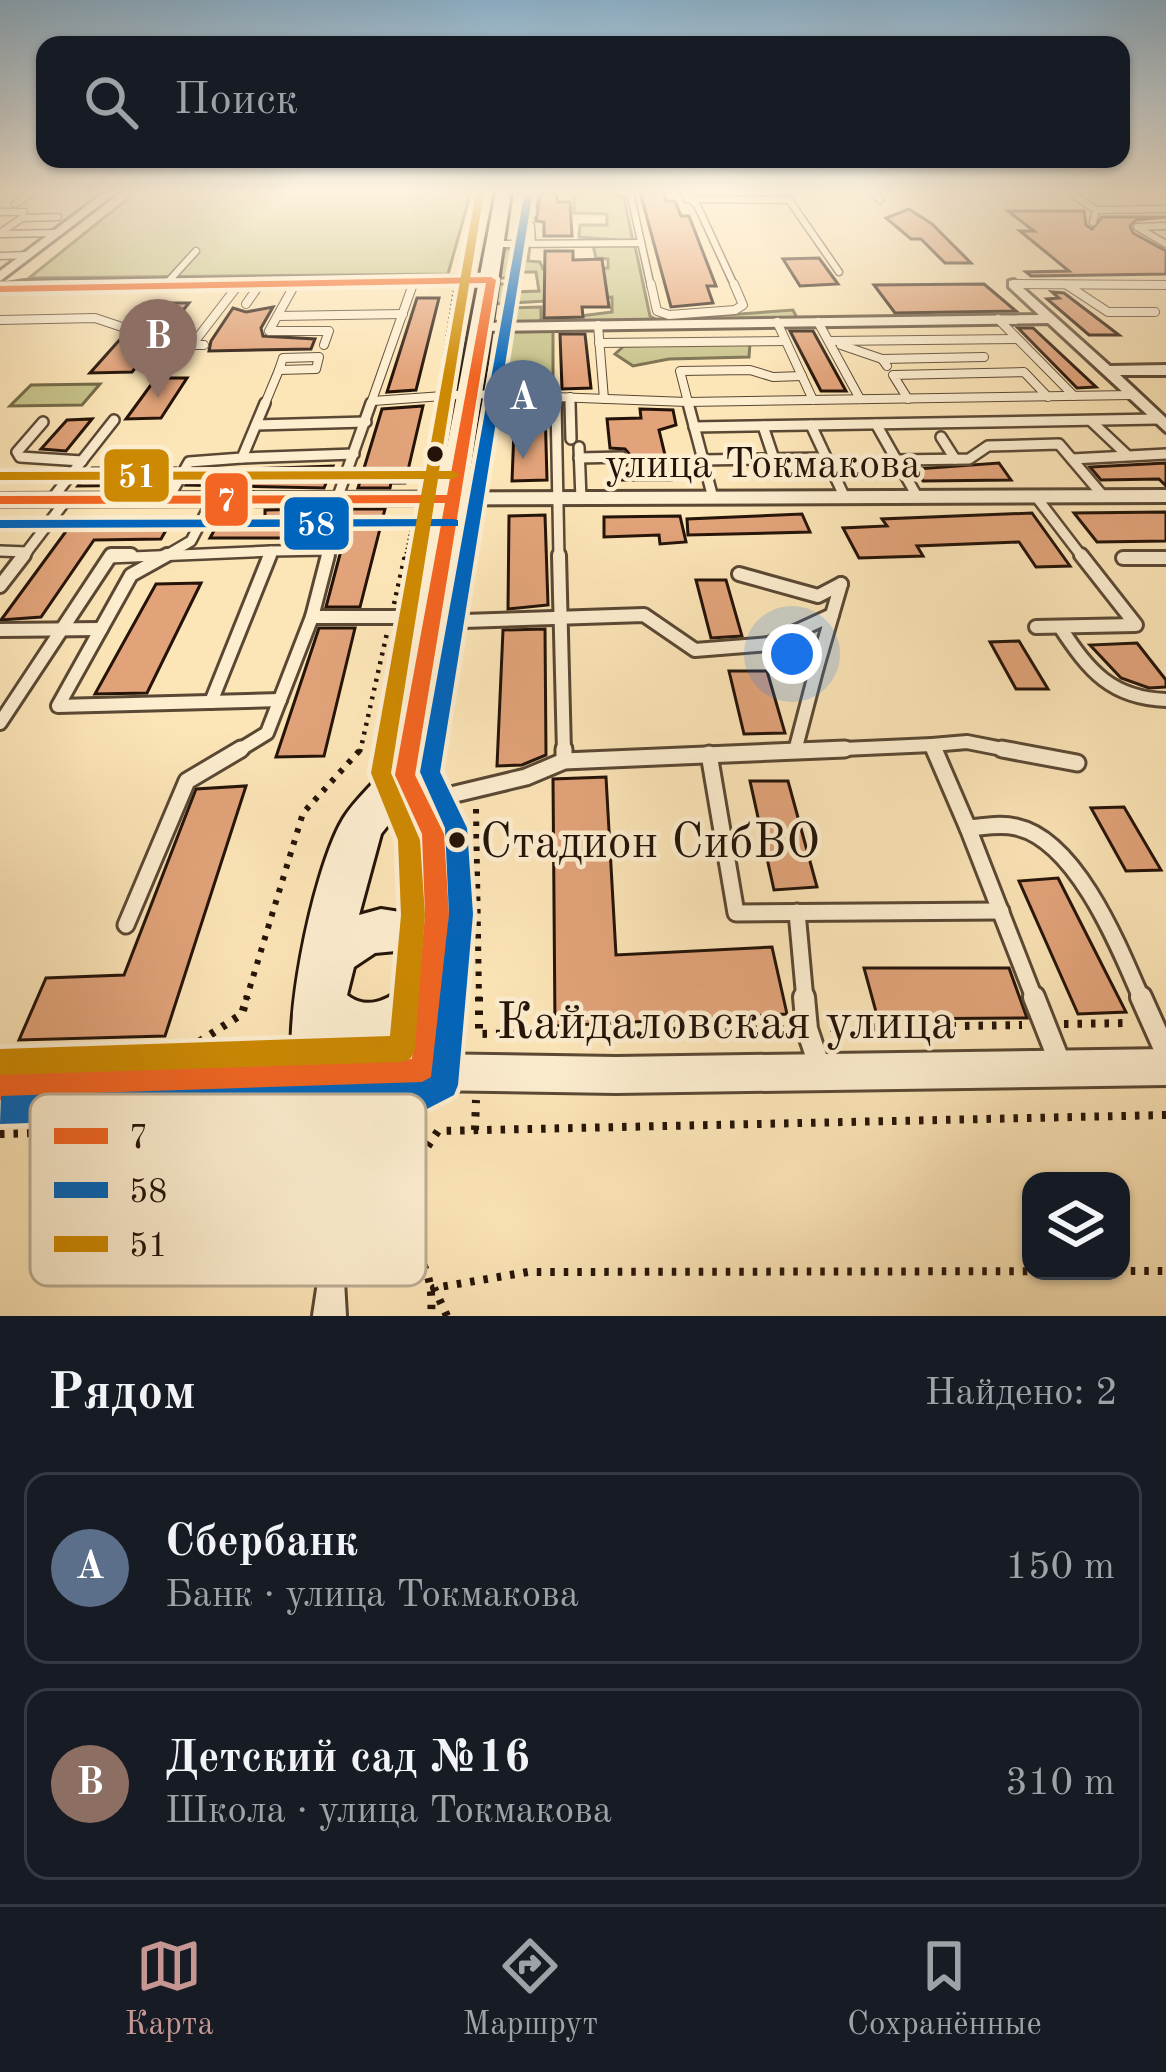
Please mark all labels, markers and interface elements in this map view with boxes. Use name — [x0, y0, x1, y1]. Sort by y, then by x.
search box — [36, 36, 1130, 168]
icon: search — [78, 69, 144, 135]
text: Поиск — [174, 79, 298, 124]
pin: B — [119, 299, 197, 398]
pin: A — [484, 360, 562, 459]
unlabelled marker — [424, 443, 446, 465]
street label: улица Токмакова — [605, 445, 921, 487]
line badge: 51 — [102, 447, 171, 504]
text: 51 — [118, 462, 156, 495]
line badge: 7 — [203, 471, 250, 528]
text: 7 — [216, 486, 236, 519]
line badge: 58 — [282, 495, 351, 552]
text: 58 — [297, 510, 335, 543]
your location — [762, 624, 822, 684]
place label: Стадион СибВО — [480, 820, 820, 868]
marker: Стадион СибВО — [446, 829, 468, 851]
street label: Кайдаловская улица — [496, 999, 956, 1050]
legend — [30, 1094, 426, 1286]
text: 7 — [129, 1123, 148, 1156]
map controls — [1022, 1172, 1130, 1280]
button: layers — [1022, 1172, 1130, 1280]
text: 58 — [129, 1177, 167, 1210]
text: 51 — [129, 1231, 167, 1264]
text: Рядом — [48, 1369, 196, 1420]
text: Найдено: 2 — [925, 1374, 1118, 1413]
text: Сбербанк — [165, 1521, 358, 1566]
text: A — [75, 1548, 105, 1587]
text: 150 m — [1005, 1548, 1115, 1587]
text: Банк · улица Токмакова — [165, 1576, 579, 1615]
text: Детский сад №16 — [165, 1737, 530, 1782]
text: B — [76, 1764, 104, 1803]
text: 310 m — [1005, 1764, 1115, 1803]
text: Школа · улица Токмакова — [165, 1792, 612, 1831]
tab: Карта — [124, 1933, 214, 2046]
tab: Маршрут — [463, 1933, 598, 2046]
tab: Сохранённые — [847, 1933, 1042, 2046]

